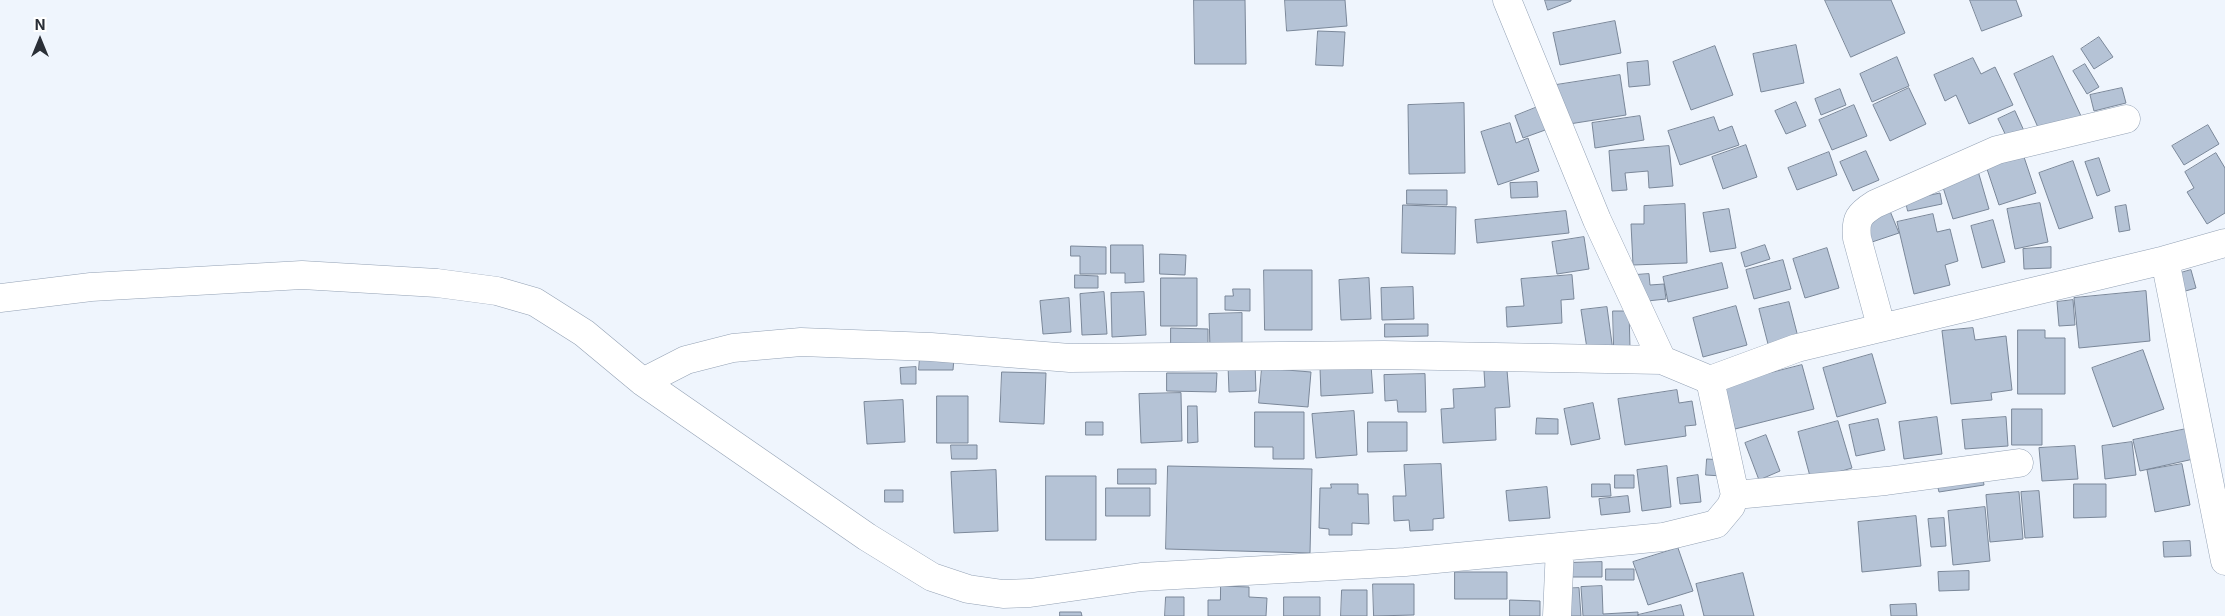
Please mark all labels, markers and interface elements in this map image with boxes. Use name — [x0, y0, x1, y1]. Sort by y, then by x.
north arrow — [15, 15, 65, 65]
text: N — [35, 16, 45, 33]

